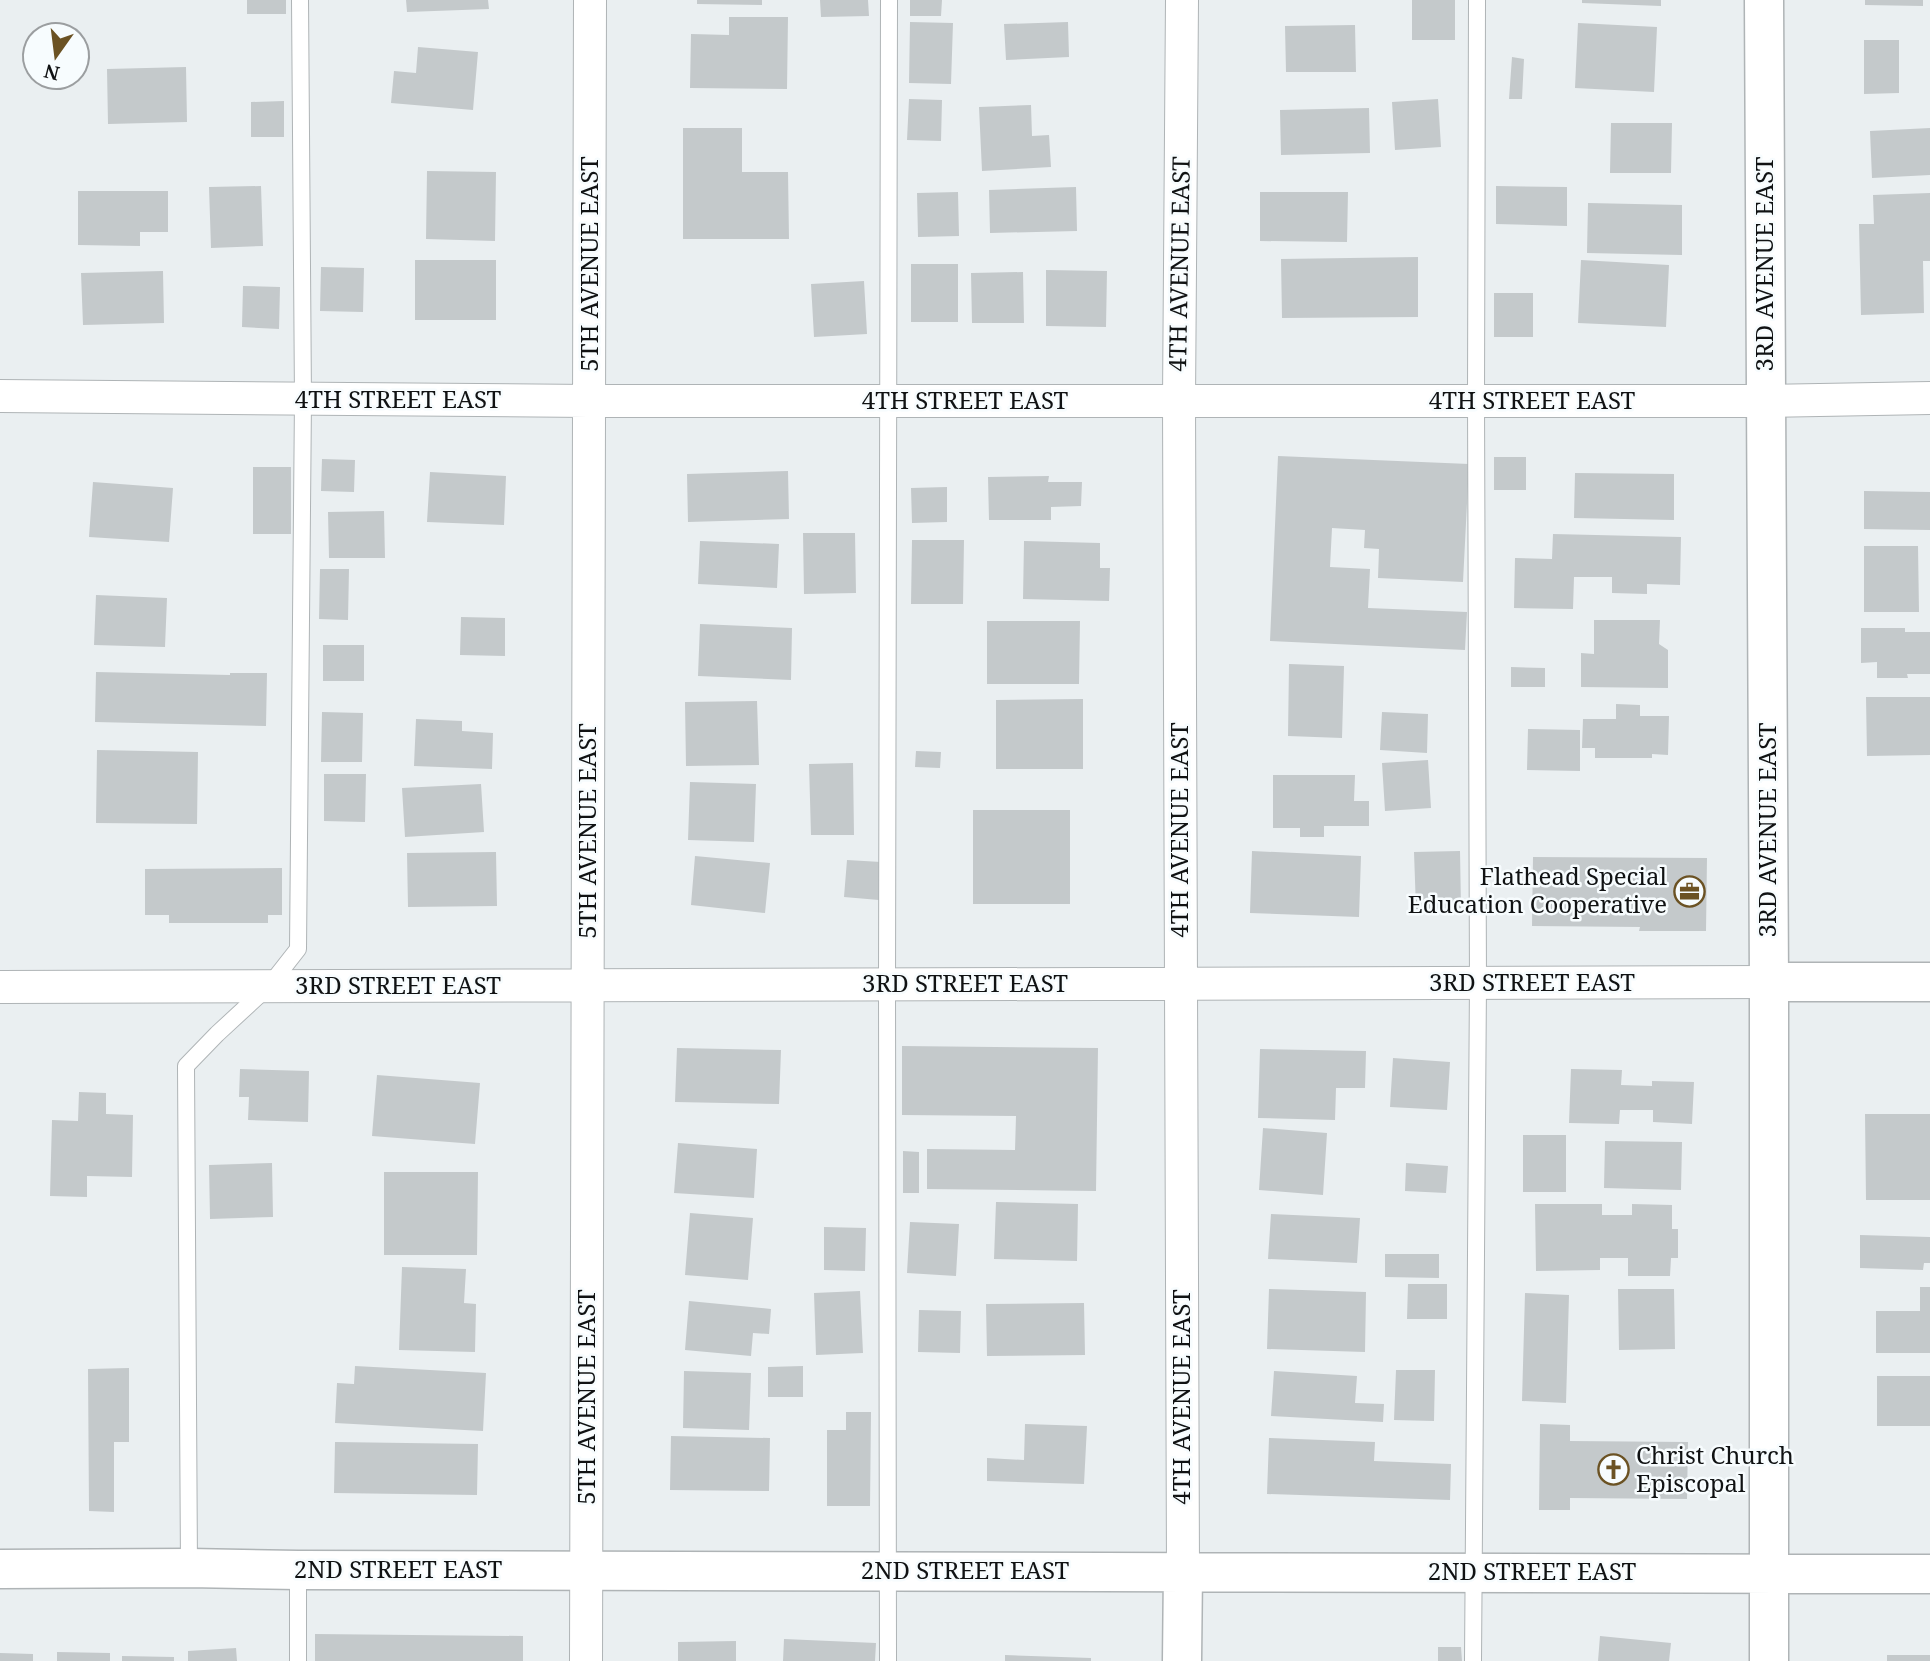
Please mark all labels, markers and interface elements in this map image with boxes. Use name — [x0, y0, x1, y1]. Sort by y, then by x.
north arrow — [21, 21, 91, 91]
text: N — [41, 58, 62, 87]
street label: 5TH AVENUE EAST — [572, 156, 605, 372]
street label: 4TH AVENUE EAST — [1160, 156, 1197, 372]
street label: 3RD AVENUE EAST — [1747, 156, 1780, 371]
street label: 4TH STREET EAST — [295, 382, 502, 415]
street label: 4TH STREET EAST — [862, 383, 1069, 416]
street label: 4TH STREET EAST — [1429, 383, 1636, 416]
street label: 4TH AVENUE EAST — [1162, 722, 1195, 938]
street label: 3RD AVENUE EAST — [1750, 722, 1783, 937]
street label: 5TH AVENUE EAST — [570, 723, 603, 939]
place label: Flathead Special Education Cooperative — [1408, 859, 1668, 920]
office icon: Flathead Special Education Cooperative — [1673, 874, 1707, 908]
street label: 3RD STREET EAST — [1429, 965, 1635, 998]
street label: 3RD STREET EAST — [862, 966, 1068, 999]
street label: 3RD STREET EAST — [295, 968, 501, 1001]
street label: 5TH AVENUE EAST — [569, 1289, 602, 1505]
street label: 4TH AVENUE EAST — [1164, 1289, 1197, 1505]
place label: Christ Church Episcopal — [1636, 1438, 1794, 1499]
church icon: Christ Church Episcopal — [1596, 1453, 1630, 1487]
street label: 2ND STREET EAST — [294, 1552, 503, 1585]
street label: 2ND STREET EAST — [861, 1553, 1070, 1586]
street label: 2ND STREET EAST — [1428, 1554, 1637, 1587]

